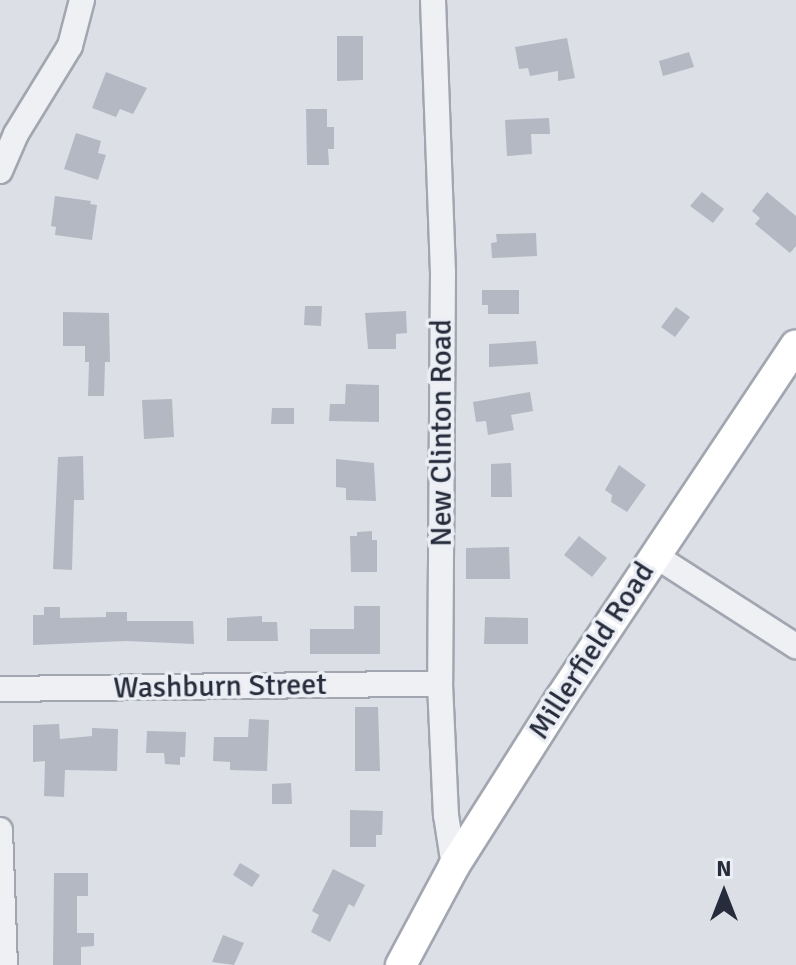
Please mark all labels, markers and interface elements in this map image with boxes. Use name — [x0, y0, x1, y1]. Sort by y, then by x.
street label: New Clinton Road — [424, 319, 460, 547]
street label: Millerfield Road — [521, 556, 663, 746]
street label: Washburn Street — [113, 667, 327, 707]
north arrow — [684, 853, 764, 933]
text: N — [716, 855, 732, 882]

